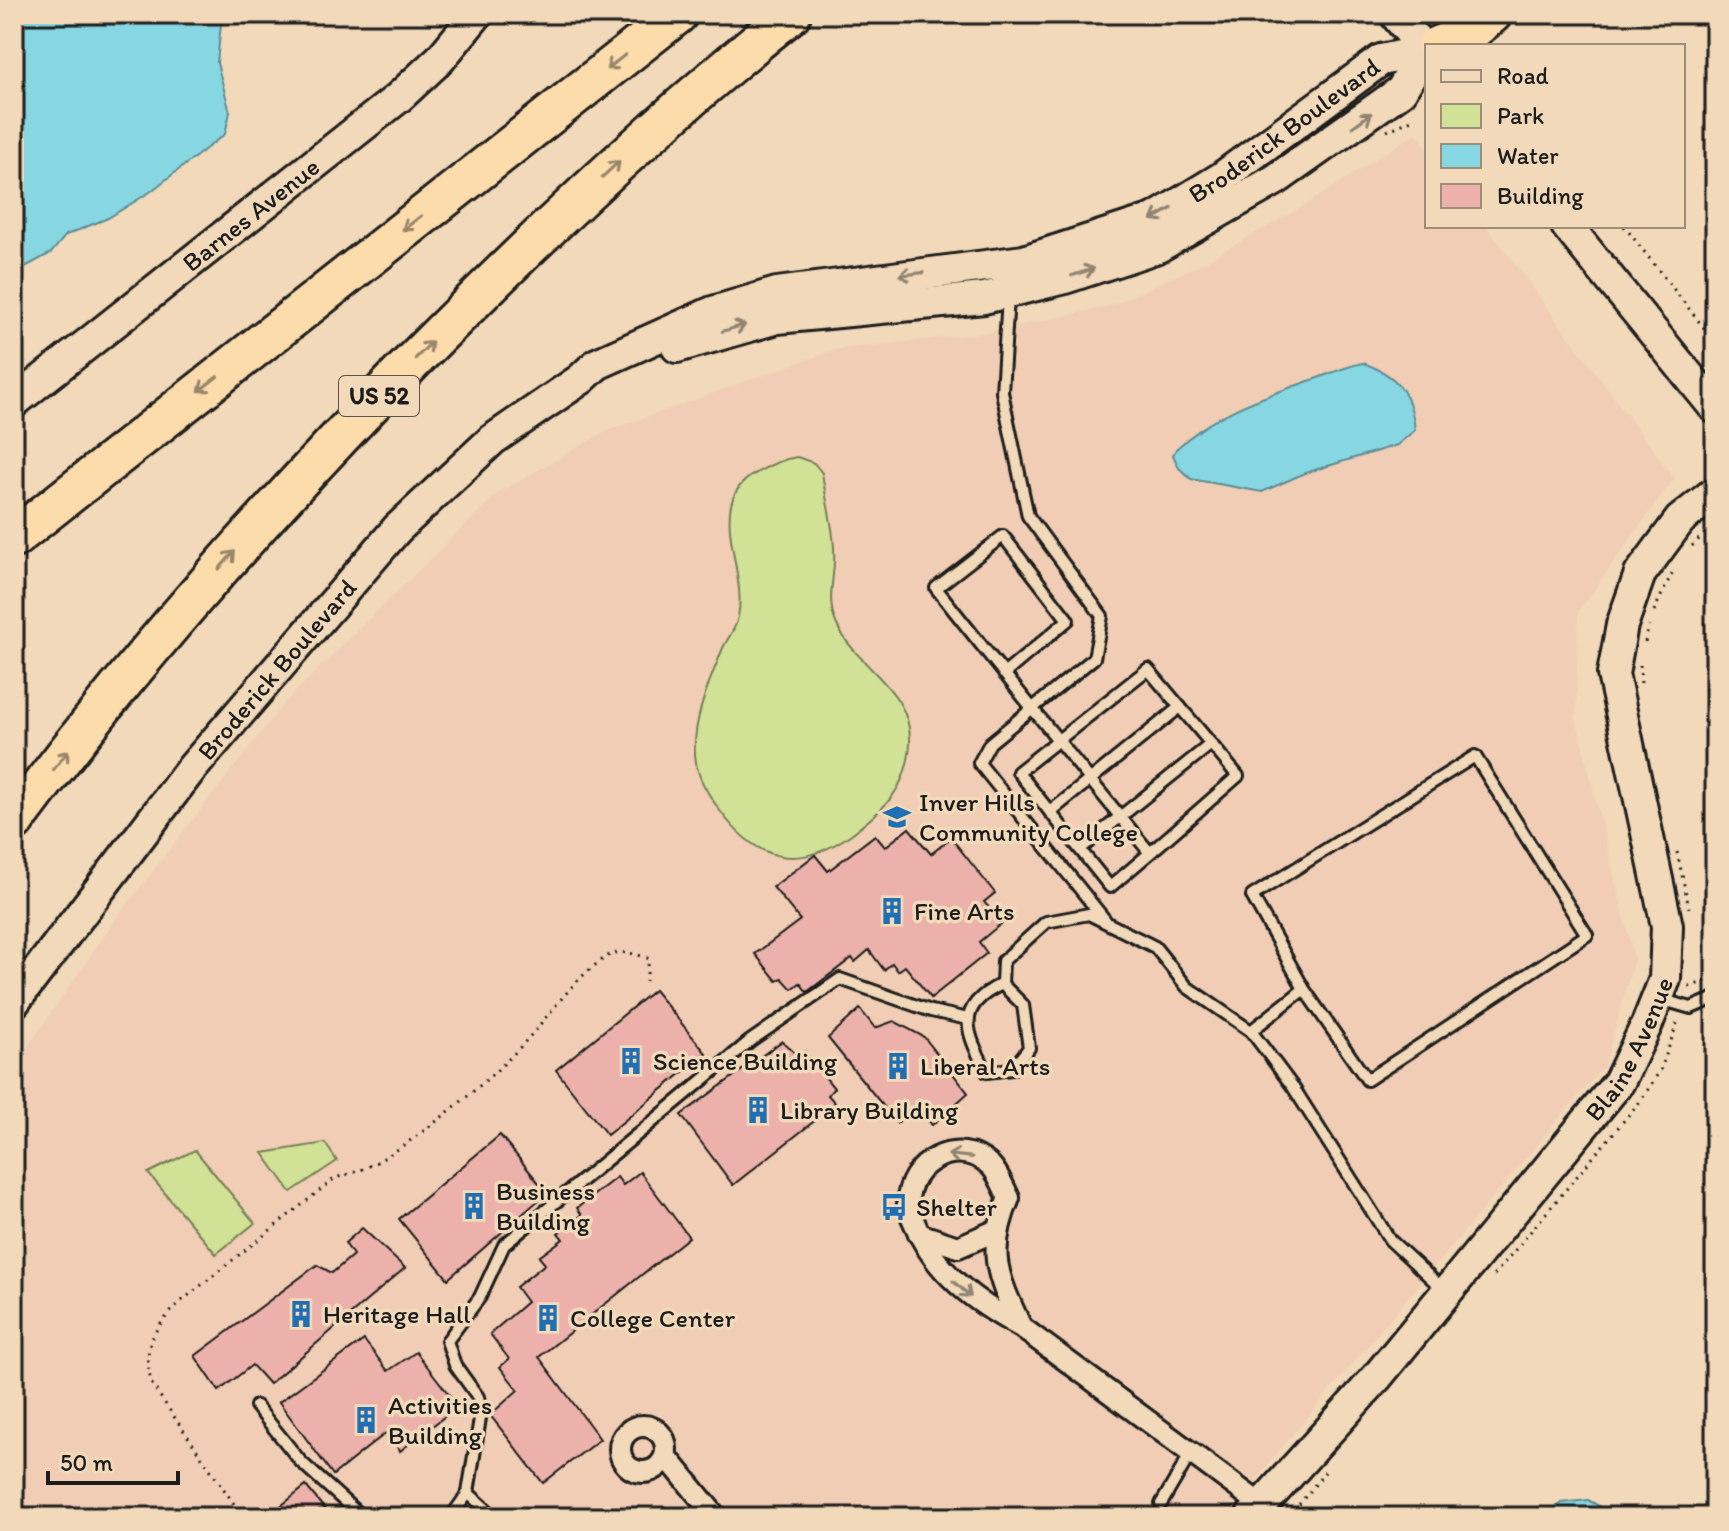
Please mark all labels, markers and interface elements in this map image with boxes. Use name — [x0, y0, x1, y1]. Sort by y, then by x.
legend — [1425, 44, 1685, 228]
street label: Broderick Boulevard — [1183, 50, 1386, 210]
one-way arrow — [606, 53, 627, 71]
text: Road — [1497, 61, 1549, 90]
text: Park — [1497, 101, 1544, 130]
one-way arrow — [1350, 112, 1372, 128]
text: Water — [1497, 141, 1559, 170]
street label: Barnes Avenue — [176, 151, 326, 279]
one-way arrow — [600, 161, 620, 179]
text: Building — [1497, 181, 1584, 210]
one-way arrow — [1151, 207, 1175, 222]
one-way arrow — [402, 214, 423, 232]
one-way arrow — [1071, 263, 1096, 278]
one-way arrow — [899, 266, 925, 281]
one-way arrow — [720, 320, 746, 335]
one-way arrow — [414, 341, 433, 360]
one-way arrow — [198, 375, 219, 393]
road number: US 52 — [339, 376, 419, 416]
one-way arrow — [218, 550, 236, 570]
street label: Broderick Boulevard — [190, 572, 363, 767]
one-way arrow — [52, 750, 69, 771]
place label: Inver Hills Community College — [919, 786, 1138, 848]
school or university icon: Inver Hills Community College — [882, 802, 912, 832]
place label: Fine Arts — [914, 895, 1015, 927]
building icon: Fine Arts — [877, 896, 907, 926]
street label: Blaine Avenue — [1578, 972, 1680, 1127]
place label: Science Building — [653, 1045, 838, 1077]
building icon: Science Building — [616, 1046, 646, 1076]
place label: Liberal Arts — [920, 1050, 1051, 1082]
building icon: Liberal Arts — [883, 1051, 913, 1081]
place label: Library Building — [780, 1094, 959, 1126]
building icon: Library Building — [743, 1095, 773, 1125]
one-way arrow — [948, 1149, 974, 1164]
place label: Business Building — [496, 1175, 595, 1237]
building icon: Business Building — [459, 1191, 489, 1221]
place label: Shelter — [916, 1191, 997, 1223]
bus stop icon: Shelter — [879, 1192, 909, 1222]
one-way arrow — [952, 1280, 972, 1298]
place label: Heritage Hall — [323, 1298, 471, 1330]
building icon: Heritage Hall — [286, 1299, 316, 1329]
place label: College Center — [570, 1302, 736, 1334]
building icon: College Center — [533, 1303, 563, 1333]
place label: Activities Building — [388, 1389, 492, 1451]
building icon: Activities Building — [351, 1405, 381, 1435]
scale bar — [48, 1435, 178, 1485]
text: 50 m — [60, 1448, 113, 1477]

